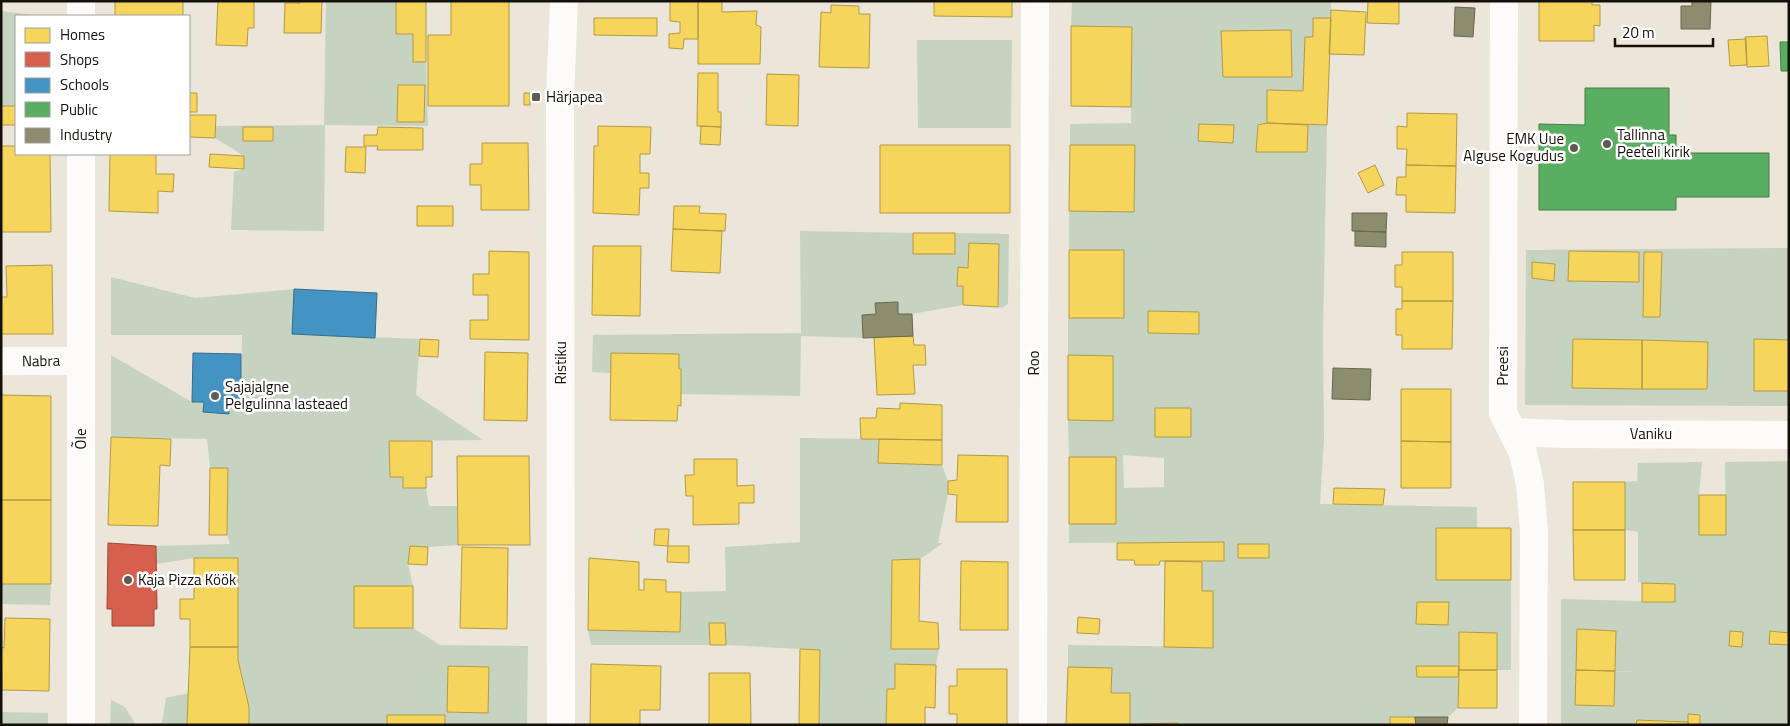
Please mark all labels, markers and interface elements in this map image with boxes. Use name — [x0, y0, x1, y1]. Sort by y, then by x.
legend — [15, 15, 190, 155]
scale bar — [1615, 15, 1712, 47]
text: 20 m — [1622, 21, 1655, 44]
text: Homes — [60, 23, 105, 46]
text: Shops — [60, 48, 99, 71]
text: Schools — [60, 73, 109, 96]
place label: Härjapea — [546, 85, 603, 108]
marker: Härjapea — [530, 91, 542, 103]
text: Public — [60, 98, 98, 121]
text: Industry — [60, 123, 112, 146]
place label: Tallinna Peeteli kirik — [1617, 123, 1690, 163]
place label: EMK Uue Alguse Kogudus — [1463, 127, 1564, 167]
marker: Tallinna Peeteli kirik — [1601, 138, 1613, 150]
marker: EMK Uue Alguse Kogudus — [1568, 142, 1580, 154]
street label: Ristiku — [549, 341, 572, 385]
street label: Preesi — [1491, 346, 1514, 386]
street label: Nabra — [22, 349, 61, 372]
street label: Roo — [1022, 350, 1045, 375]
place label: Sajajalgne Pelgulinna lasteaed — [225, 375, 348, 415]
marker: Sajajalgne Pelgulinna lasteaed — [209, 390, 221, 402]
street label: Vaniku — [1630, 422, 1672, 445]
street label: Õle — [69, 429, 92, 449]
place label: Kaja Pizza Köök — [138, 568, 236, 591]
marker: Kaja Pizza Köök — [122, 574, 134, 586]

